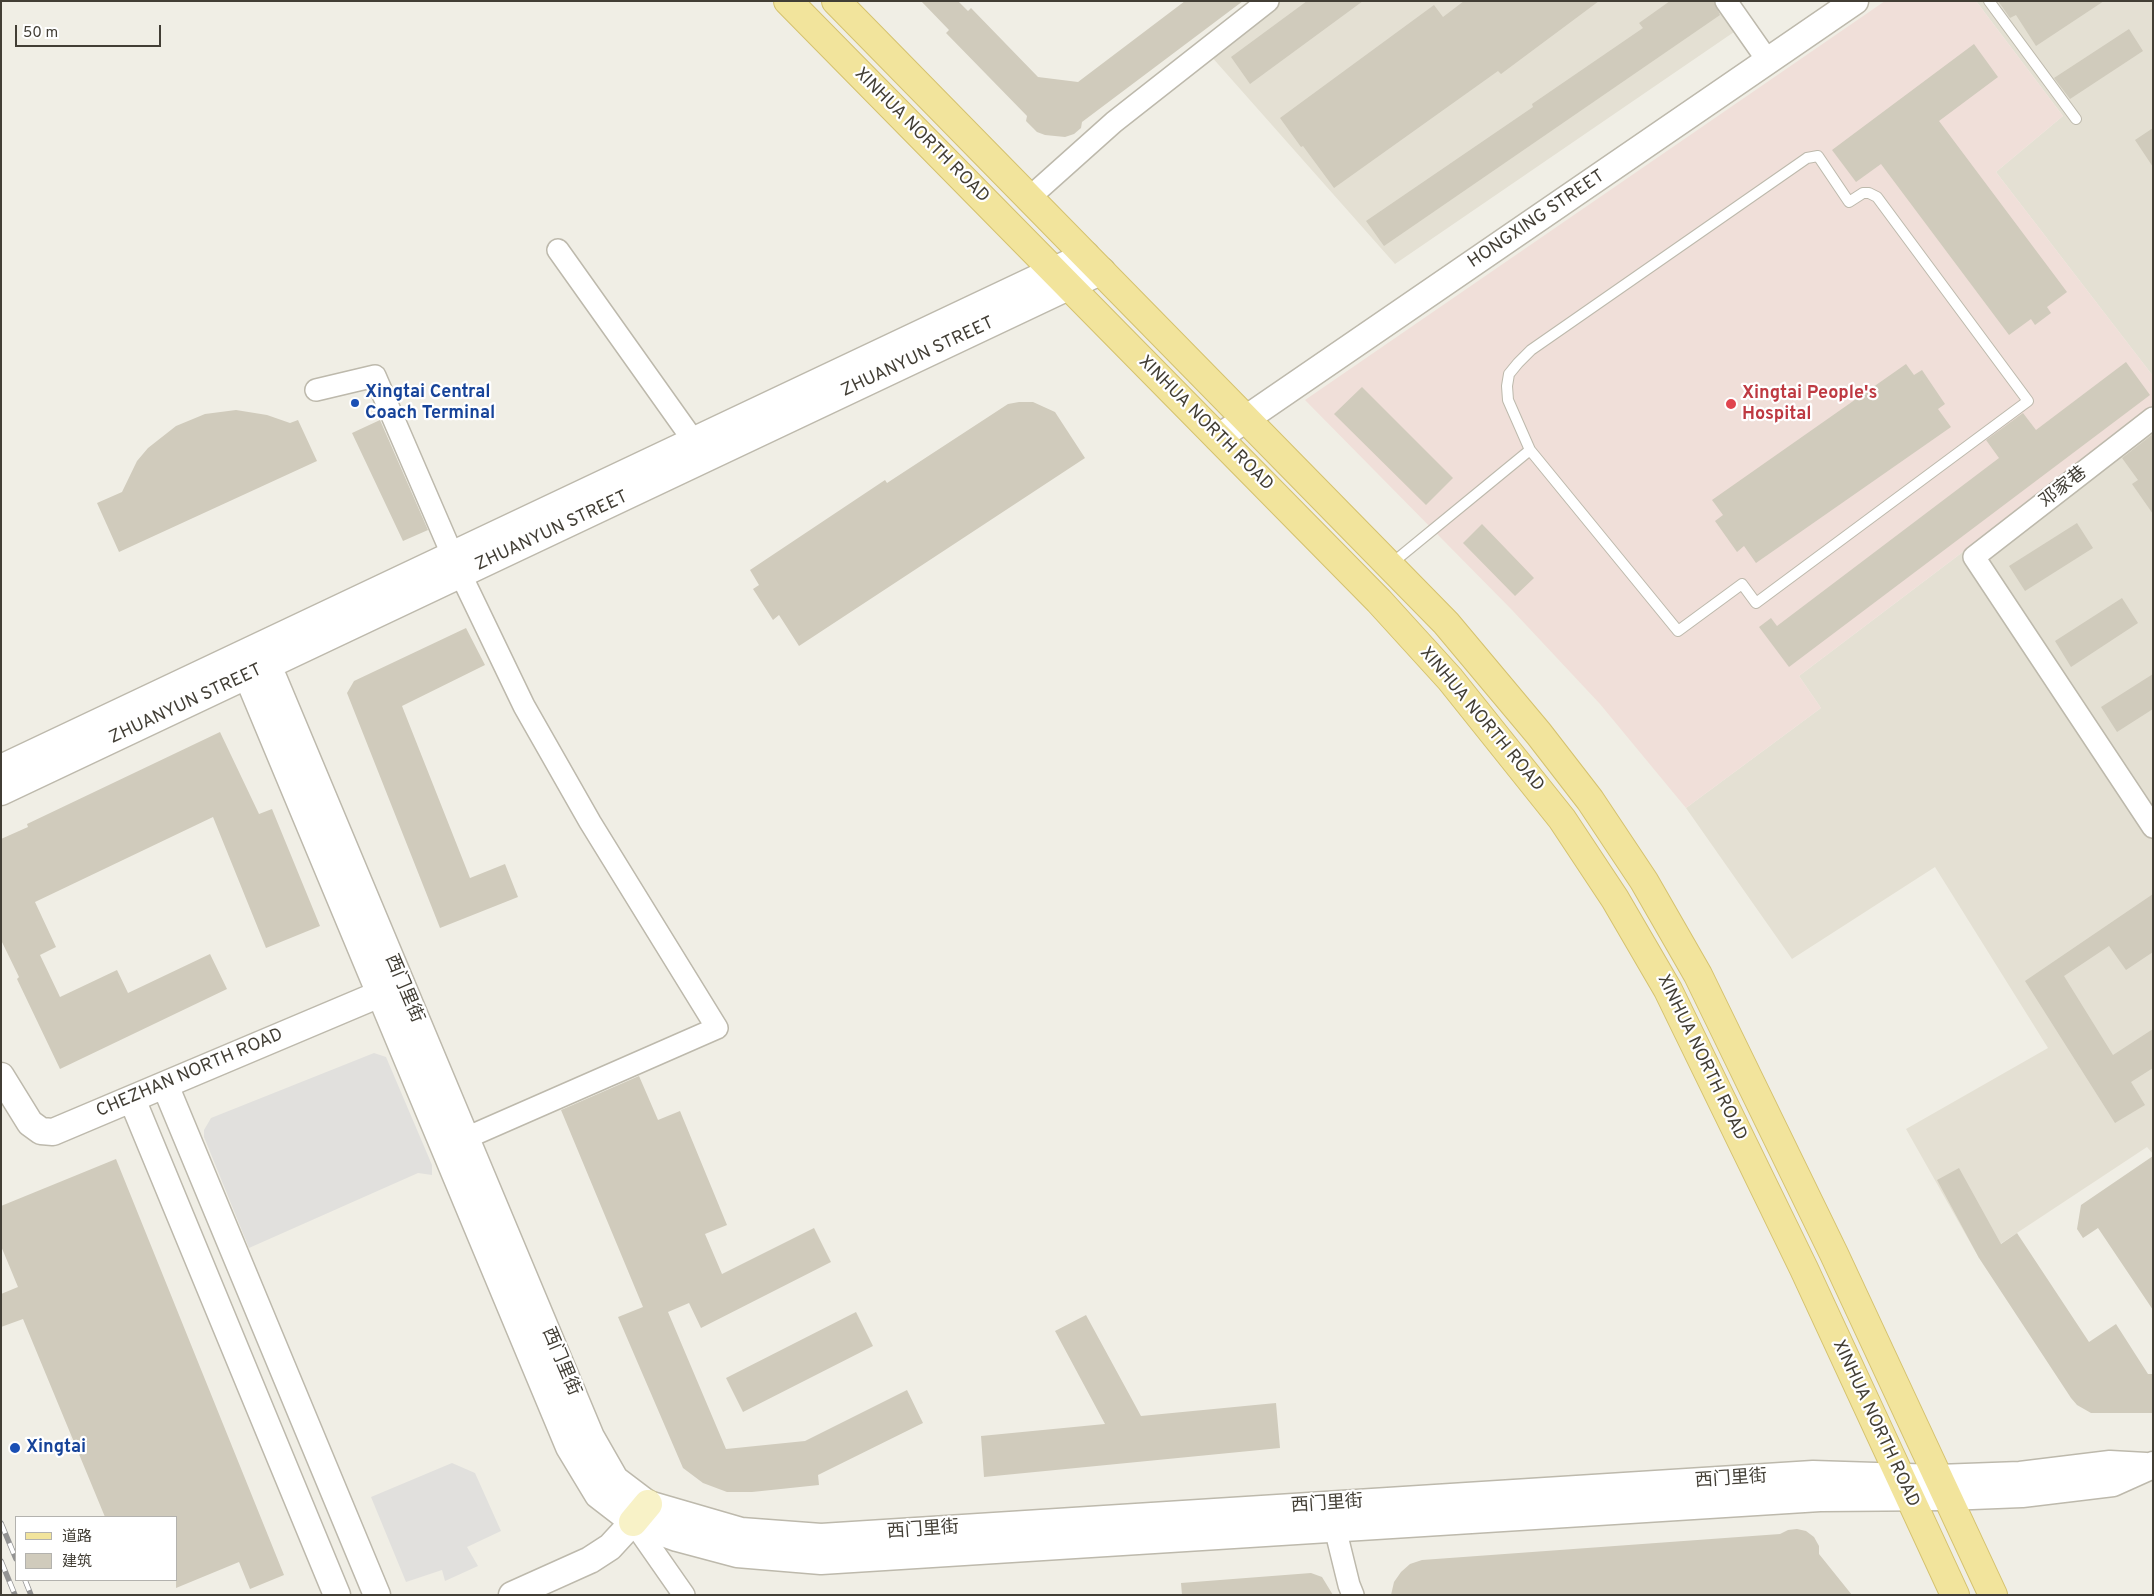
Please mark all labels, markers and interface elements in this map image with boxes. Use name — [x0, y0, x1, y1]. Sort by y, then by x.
scale bar — [18, 15, 164, 47]
text: 50 m — [23, 24, 58, 43]
street label: XINHUA NORTH ROAD — [849, 64, 993, 208]
street label: HONGXING STREET — [1465, 166, 1609, 274]
street label: ZHUANYUN STREET — [838, 313, 998, 403]
street label: XINHUA NORTH ROAD — [1133, 352, 1277, 496]
place label: Xingtai Central Coach Terminal — [365, 382, 495, 424]
place label: Xingtai People's Hospital — [1742, 383, 1877, 426]
marker: Xingtai Central Coach Terminal — [349, 397, 361, 409]
marker: Xingtai People's Hospital — [1724, 397, 1738, 411]
street label: 邓家巷 — [2036, 463, 2092, 513]
street label: ZHUANYUN STREET — [472, 487, 632, 577]
street label: XINHUA NORTH ROAD — [1414, 643, 1548, 797]
street label: ZHUANYUN STREET — [106, 660, 266, 750]
street label: 西门里街 — [379, 952, 427, 1026]
street label: XINHUA NORTH ROAD — [1651, 971, 1751, 1145]
street label: CHEZHAN NORTH ROAD — [93, 1025, 287, 1123]
street label: 西门里街 — [536, 1325, 584, 1399]
street label: XINHUA NORTH ROAD — [1827, 1337, 1923, 1511]
place label: Xingtai — [26, 1437, 86, 1459]
marker: Xingtai — [8, 1441, 22, 1455]
street label: 西门里街 — [1694, 1467, 1768, 1493]
street label: 西门里街 — [1290, 1492, 1364, 1518]
legend — [15, 1516, 178, 1581]
street label: 西门里街 — [886, 1518, 960, 1544]
text: 道路 — [62, 1528, 92, 1547]
text: 建筑 — [62, 1553, 92, 1572]

